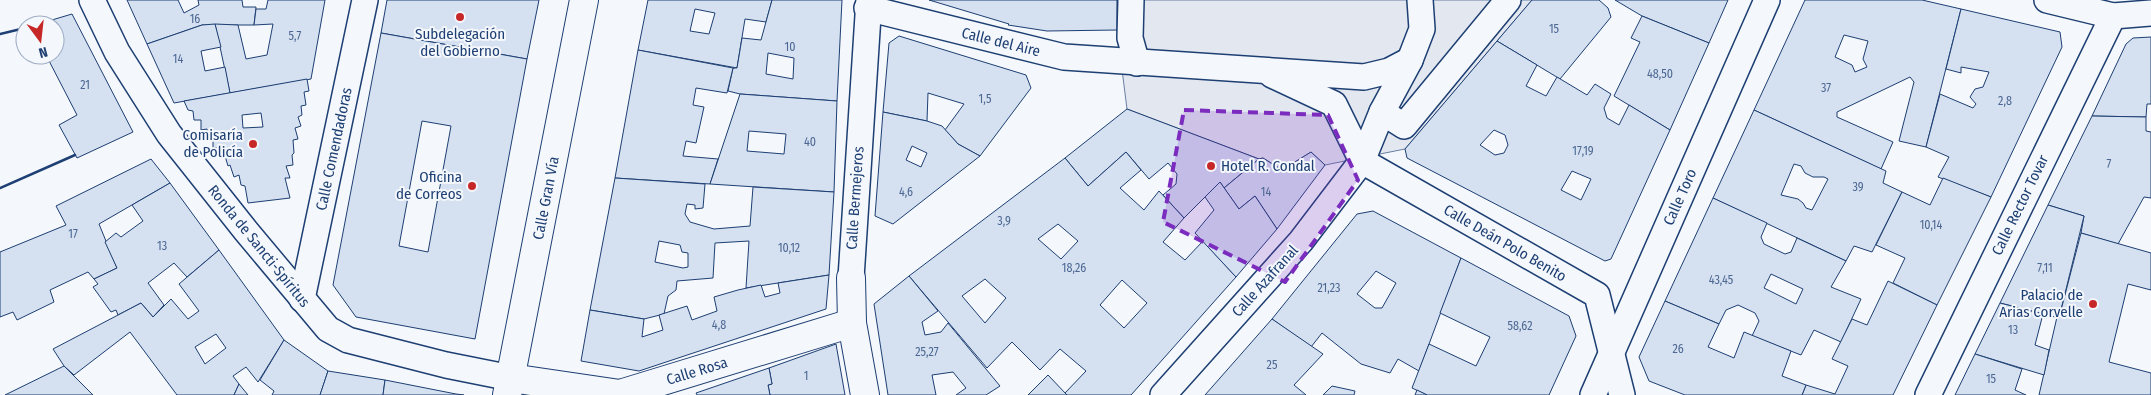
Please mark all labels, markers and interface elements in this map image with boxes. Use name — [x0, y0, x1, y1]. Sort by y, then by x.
marker: Subdelegación del Gobierno — [454, 11, 466, 23]
house number: 16 — [190, 12, 200, 26]
north arrow — [15, 15, 65, 65]
house number: 15 — [1549, 22, 1560, 36]
street label: Calle del Aire — [960, 24, 1042, 60]
place label: Subdelegación del Gobierno — [415, 25, 505, 60]
house number: 5,7 — [289, 29, 302, 43]
house number: 10 — [785, 40, 795, 54]
text: N — [37, 43, 49, 61]
house number: 14 — [173, 52, 183, 66]
house number: 48,50 — [1647, 67, 1673, 81]
house number: 21 — [80, 78, 90, 92]
house number: 37 — [1821, 81, 1831, 95]
street label: Calle Comendadoras — [312, 86, 356, 212]
house number: 1,5 — [979, 92, 992, 106]
house number: 2,8 — [1998, 94, 2012, 108]
place label: Comisaría de Policía — [182, 126, 243, 161]
house number: 40 — [804, 135, 816, 149]
marker: Comisaría de Policía — [247, 138, 259, 150]
house number: 17,19 — [1572, 144, 1594, 158]
street label: Calle Bermejeros — [842, 146, 868, 250]
street label: Calle Rector Tovar — [1988, 151, 2052, 258]
street label: Calle Gran Vía — [529, 155, 563, 241]
place label: Hotel R. Condal — [1221, 157, 1315, 175]
house number: 7 — [2107, 157, 2112, 171]
marker: Hotel R. Condal — [1205, 160, 1217, 172]
street label: Calle Toro — [1660, 166, 1701, 228]
place label: Oficina de Correos — [396, 168, 462, 203]
marker: Oficina de Correos — [466, 180, 478, 192]
house number: 39 — [1852, 180, 1864, 194]
street label: Ronda de Sancti-Spíritus — [204, 181, 314, 311]
house number: 4,6 — [899, 185, 913, 199]
house number: 14 — [1261, 185, 1271, 199]
street label: Calle Deán Polo Benito — [1440, 201, 1570, 286]
house number: 3,9 — [997, 214, 1011, 228]
house number: 10,14 — [1920, 218, 1943, 232]
house number: 17 — [68, 227, 78, 241]
house number: 13 — [157, 239, 167, 253]
house number: 10,12 — [778, 241, 800, 255]
street label: Calle Azafranal — [1228, 241, 1302, 321]
house number: 18,26 — [1062, 261, 1086, 275]
house number: 7,11 — [2037, 261, 2053, 275]
house number: 43,45 — [1709, 273, 1734, 287]
house number: 21,23 — [1318, 281, 1340, 295]
place label: Palacio de Arias Corvelle — [1999, 286, 2083, 321]
marker: Palacio de Arias Corvelle — [2087, 298, 2099, 310]
house number: 4,8 — [712, 318, 726, 332]
house number: 58,62 — [1507, 319, 1533, 333]
house number: 13 — [2008, 323, 2018, 337]
house number: 26 — [1672, 342, 1684, 356]
house number: 25,27 — [915, 345, 939, 359]
street label: Calle Rosa — [664, 353, 730, 389]
house number: 25 — [1267, 358, 1278, 372]
house number: 1 — [804, 369, 808, 383]
house number: 15 — [1986, 372, 1997, 386]

